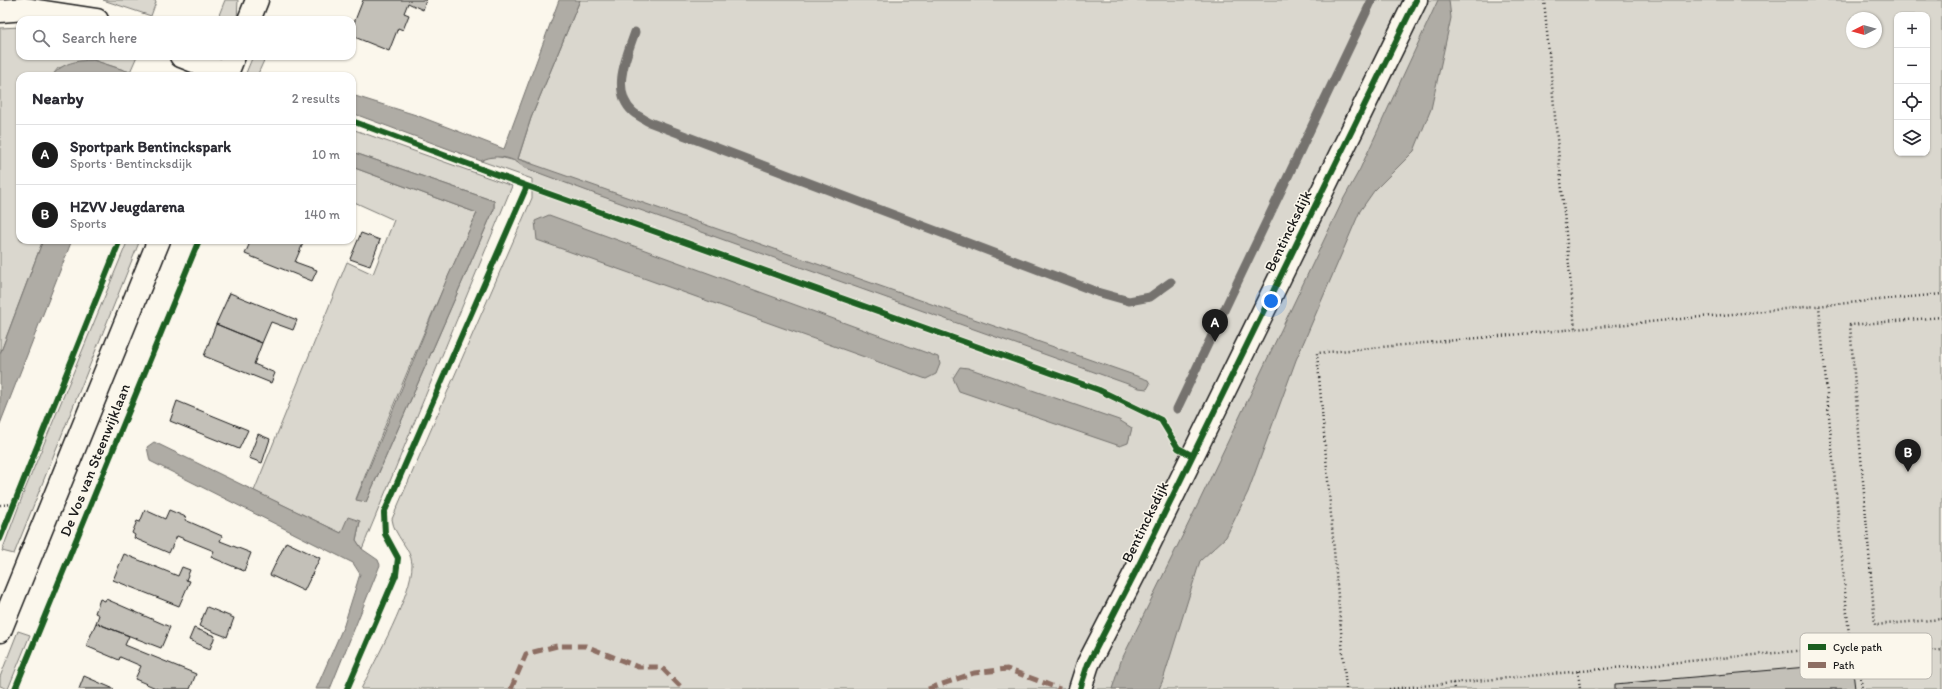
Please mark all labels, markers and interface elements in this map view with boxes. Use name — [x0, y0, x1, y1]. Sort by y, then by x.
north arrow — [1846, 12, 1882, 48]
map controls — [1894, 12, 1930, 156]
button: + — [1894, 12, 1930, 48]
search box — [16, 16, 356, 60]
icon: search — [30, 27, 52, 49]
text: Search here — [62, 29, 137, 47]
button: − — [1894, 48, 1930, 84]
button: locate — [1894, 84, 1930, 120]
text: Nearby — [32, 88, 84, 108]
text: 2 results — [292, 91, 340, 106]
button: layers — [1894, 120, 1930, 156]
text: Sportpark Bentinckspark — [70, 138, 231, 156]
text: A — [41, 147, 49, 162]
text: 10 m — [312, 147, 340, 162]
text: Sports · Bentincksdijk — [70, 156, 192, 171]
street label: Bentincksdijk — [1261, 187, 1316, 275]
text: HZVV Jeugdarena — [70, 198, 185, 216]
text: B — [41, 207, 49, 222]
text: 140 m — [304, 207, 340, 222]
text: Sports — [70, 216, 106, 231]
your location — [1261, 291, 1281, 311]
pin: A — [1202, 309, 1228, 342]
street label: De Vos van Steenwijklaan — [56, 380, 134, 539]
pin: B — [1895, 439, 1921, 472]
street label: Bentincksdijk — [1118, 478, 1173, 566]
legend — [1800, 633, 1932, 679]
text: Cycle path — [1833, 641, 1882, 654]
text: Path — [1833, 659, 1855, 672]

